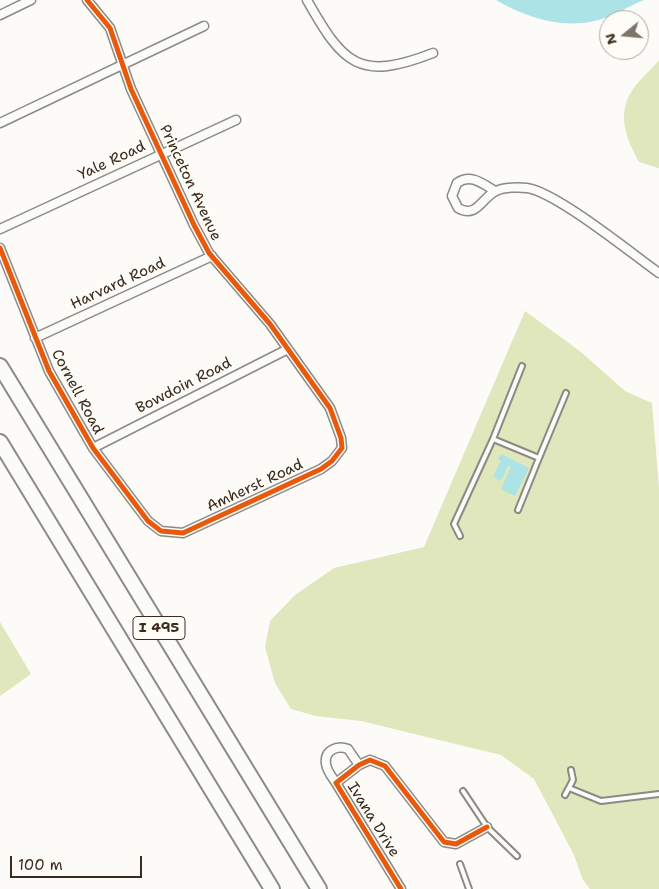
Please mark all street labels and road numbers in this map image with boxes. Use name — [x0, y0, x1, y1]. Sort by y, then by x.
street label: Princeton Avenue — [155, 122, 225, 244]
street label: Yale Road — [75, 138, 149, 184]
street label: Harvard Road — [68, 254, 168, 314]
street label: Cornell Road — [47, 346, 107, 438]
street label: Bowdoin Road — [133, 354, 235, 418]
street label: Amherst Road — [204, 456, 306, 516]
road number: I 495 — [133, 616, 185, 640]
street label: Ivana Drive — [343, 779, 403, 861]

